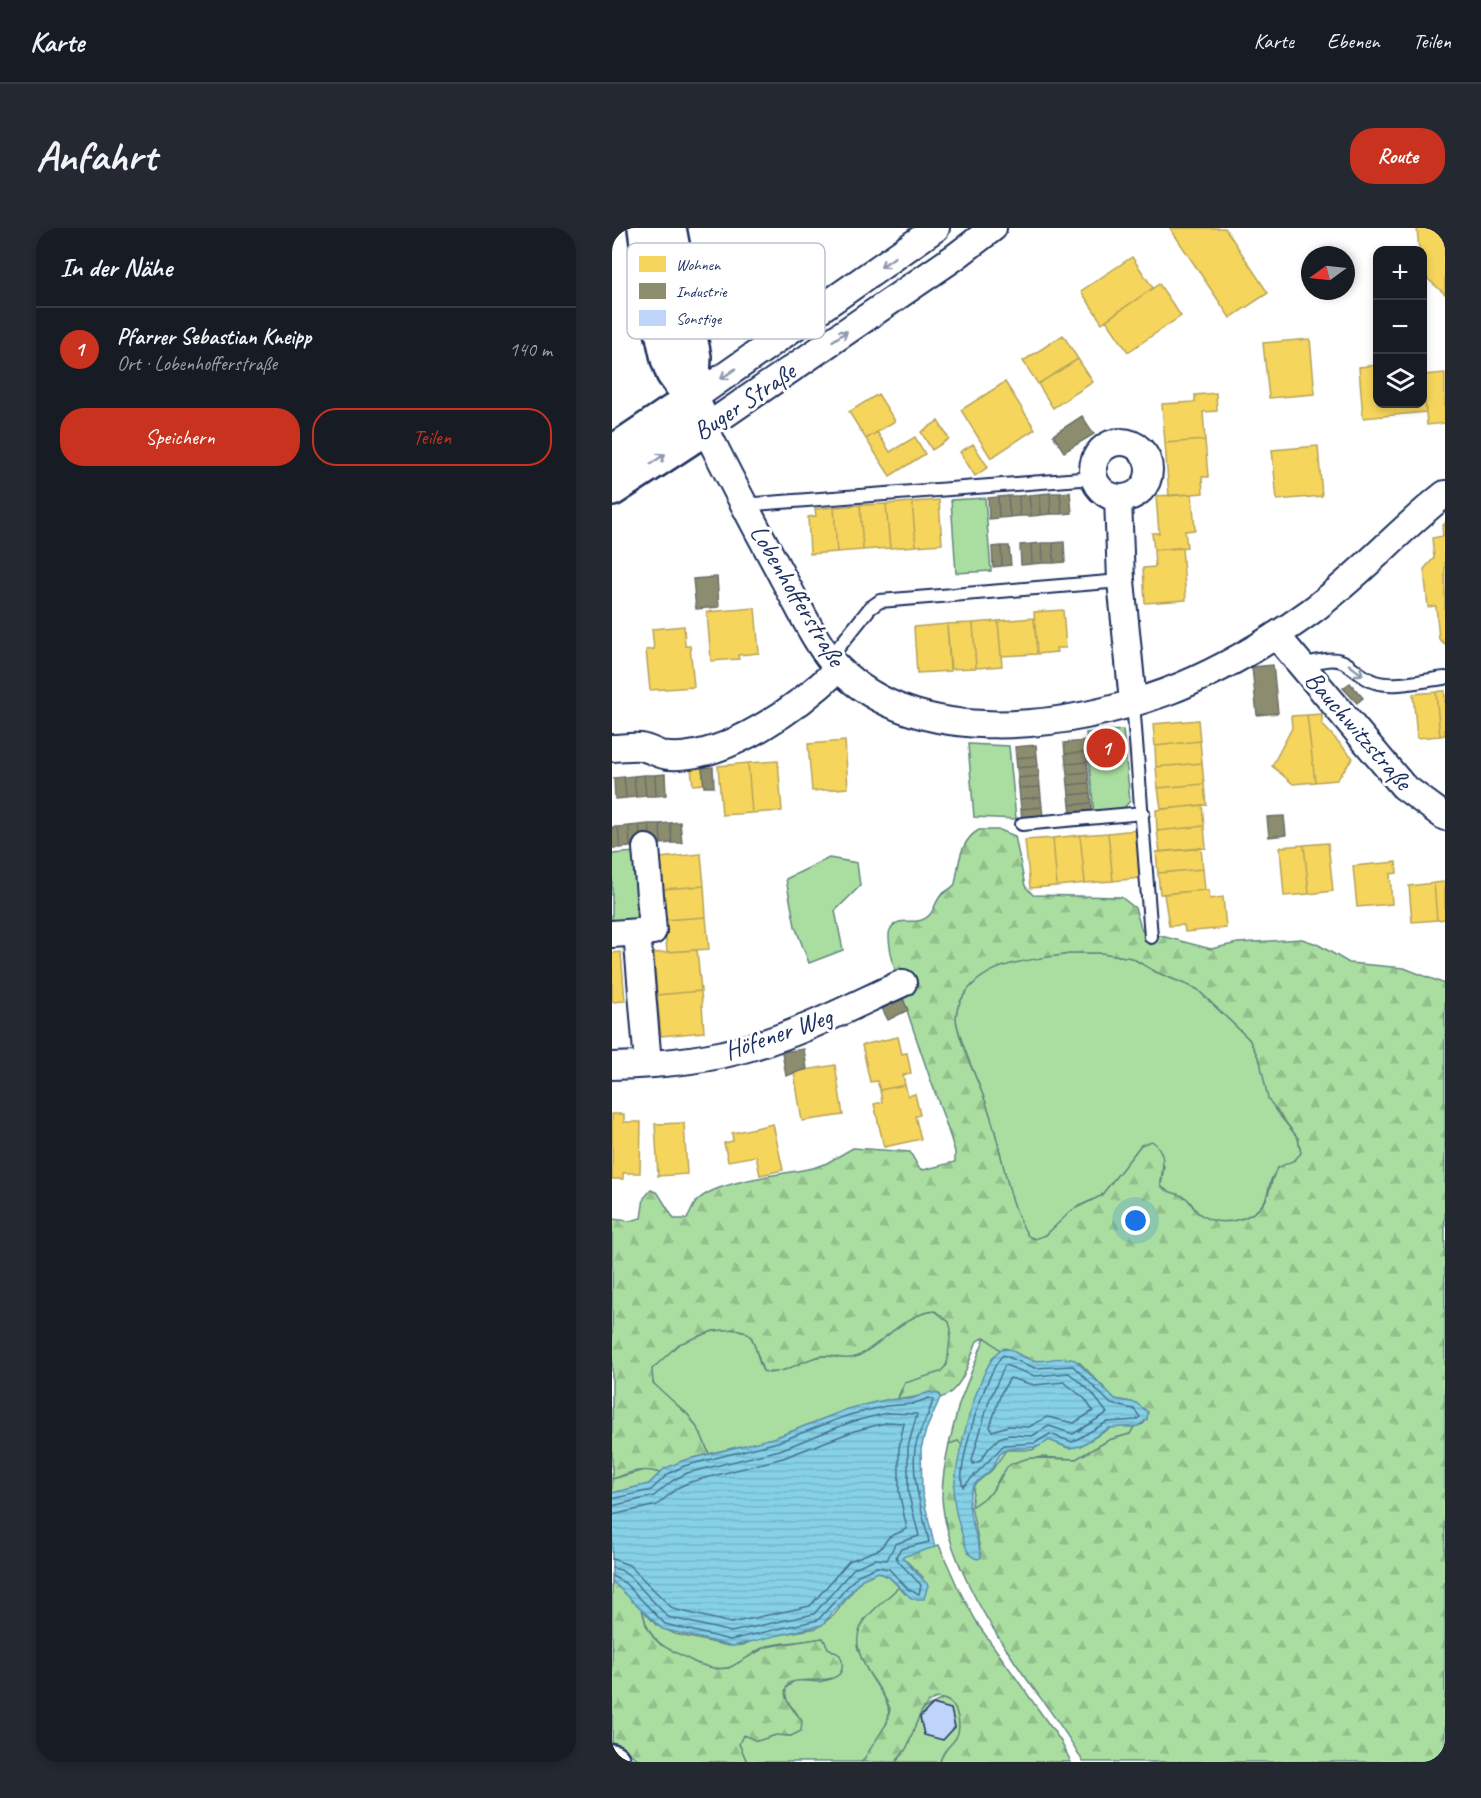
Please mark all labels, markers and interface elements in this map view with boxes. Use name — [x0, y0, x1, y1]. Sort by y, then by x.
text: Karte — [30, 24, 84, 59]
text: Karte — [1254, 28, 1294, 54]
text: Ebenen — [1327, 28, 1380, 54]
text: Teilen — [1413, 28, 1451, 54]
button: Route — [1350, 128, 1445, 184]
text: Anfahrt — [36, 130, 156, 183]
legend — [627, 243, 825, 339]
north arrow — [1301, 246, 1355, 300]
map controls — [1373, 246, 1427, 408]
button: + — [1373, 246, 1427, 300]
text: In der Nähe — [60, 251, 172, 284]
text: Wohnen — [676, 255, 721, 275]
one-way arrow — [880, 256, 896, 268]
text: Industrie — [676, 282, 728, 302]
button: − — [1373, 300, 1427, 354]
text: Sonstige — [676, 309, 723, 329]
text: Pfarrer Sebastian Kneipp — [117, 323, 311, 351]
one-way arrow — [831, 329, 848, 341]
text: 1 — [75, 337, 84, 362]
text: 140 m — [509, 337, 552, 362]
text: Ort · Lobenhofferstraße — [117, 351, 277, 376]
street label: Buger Straße — [687, 354, 804, 448]
button: layers — [1373, 354, 1427, 408]
one-way arrow — [720, 367, 736, 380]
button: Speichern — [60, 408, 300, 466]
button: Teilen — [312, 408, 552, 466]
one-way arrow — [650, 452, 667, 465]
street label: Lobenhofferstraße — [742, 518, 854, 674]
street label: Bauchwitzstraße — [1298, 664, 1421, 799]
one-way arrow — [1348, 664, 1364, 677]
pin: 1 — [1086, 726, 1126, 770]
street label: Höfener Weg — [720, 999, 838, 1067]
your location — [1121, 1206, 1150, 1235]

